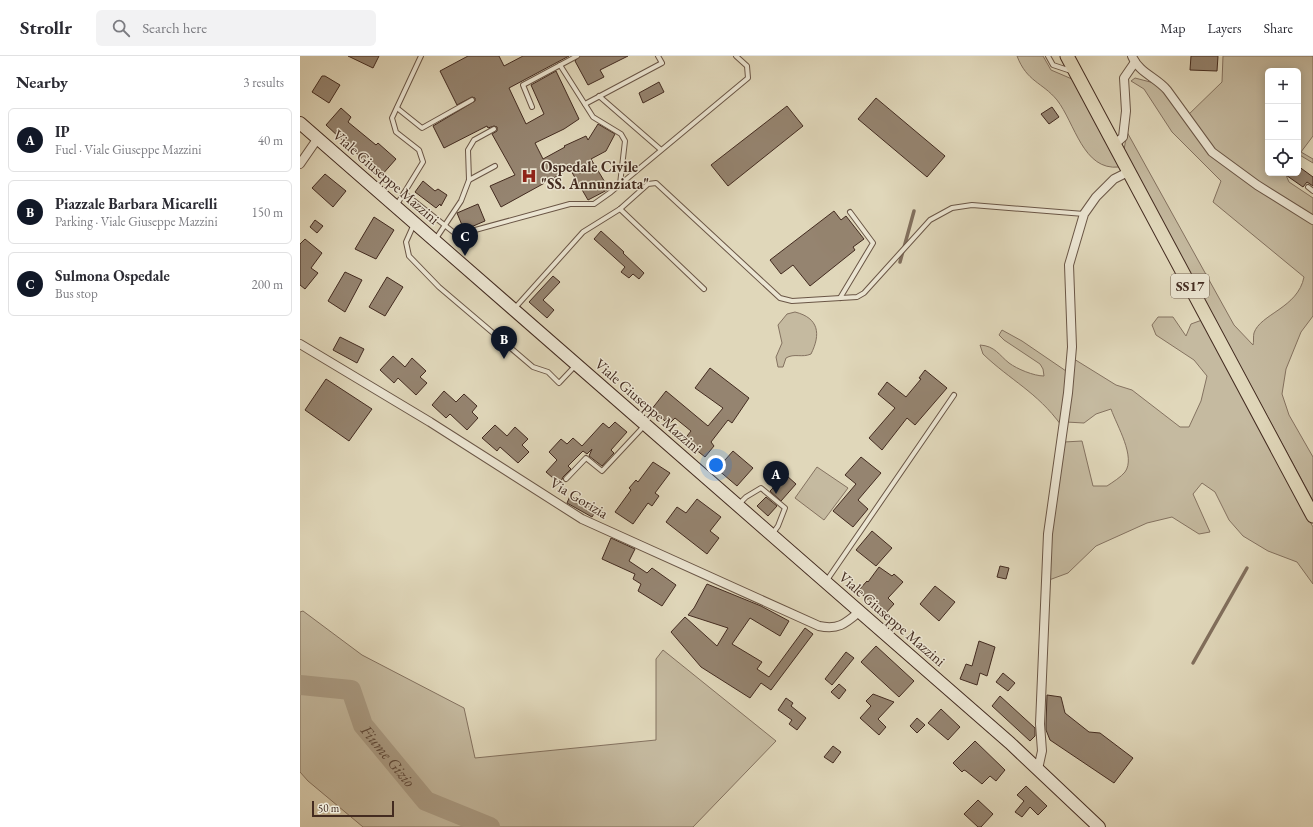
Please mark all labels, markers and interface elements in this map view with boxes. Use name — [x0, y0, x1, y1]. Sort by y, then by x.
search box — [96, 10, 376, 46]
text: Strollr — [20, 15, 72, 40]
icon: search — [110, 17, 132, 39]
text: Search here — [142, 18, 207, 37]
text: Map — [1160, 19, 1185, 37]
text: Layers — [1207, 19, 1242, 37]
text: Share — [1264, 19, 1293, 37]
map controls — [1265, 68, 1301, 176]
button: + — [1265, 68, 1301, 104]
text: Nearby — [16, 71, 68, 93]
text: 3 results — [243, 74, 284, 91]
button: − — [1265, 104, 1301, 140]
text: IP — [55, 122, 70, 141]
street label: Viale Giuseppe Mazzini — [329, 125, 444, 228]
text: A — [25, 132, 35, 149]
text: 40 m — [258, 132, 283, 149]
button: locate — [1265, 140, 1301, 176]
text: Fuel · Viale Giuseppe Mazzini — [55, 141, 202, 158]
place label: Ospedale Civile "SS. Annunziata" — [541, 157, 649, 193]
hospital icon: Ospedale Civile "SS. Annunziata" — [520, 167, 538, 185]
text: Piazzale Barbara Micarelli — [55, 194, 217, 213]
text: B — [26, 204, 34, 221]
text: 150 m — [252, 204, 283, 221]
text: Parking · Viale Giuseppe Mazzini — [55, 213, 218, 230]
pin: C — [452, 223, 478, 256]
text: Sulmona Ospedale — [55, 266, 170, 285]
road number: SS17 — [1171, 274, 1209, 298]
text: C — [25, 276, 35, 293]
text: 200 m — [252, 276, 283, 293]
text: Bus stop — [55, 285, 98, 302]
pin: B — [491, 326, 517, 359]
street label: Viale Giuseppe Mazzini — [591, 354, 706, 457]
your location — [706, 455, 726, 475]
pin: A — [763, 461, 789, 494]
street label: Via Gorizia — [547, 473, 612, 522]
street label: Viale Giuseppe Mazzini — [835, 567, 950, 670]
water label: Fiume Gizio — [355, 720, 420, 791]
scale bar — [312, 799, 394, 818]
text: 50 m — [318, 801, 339, 815]

